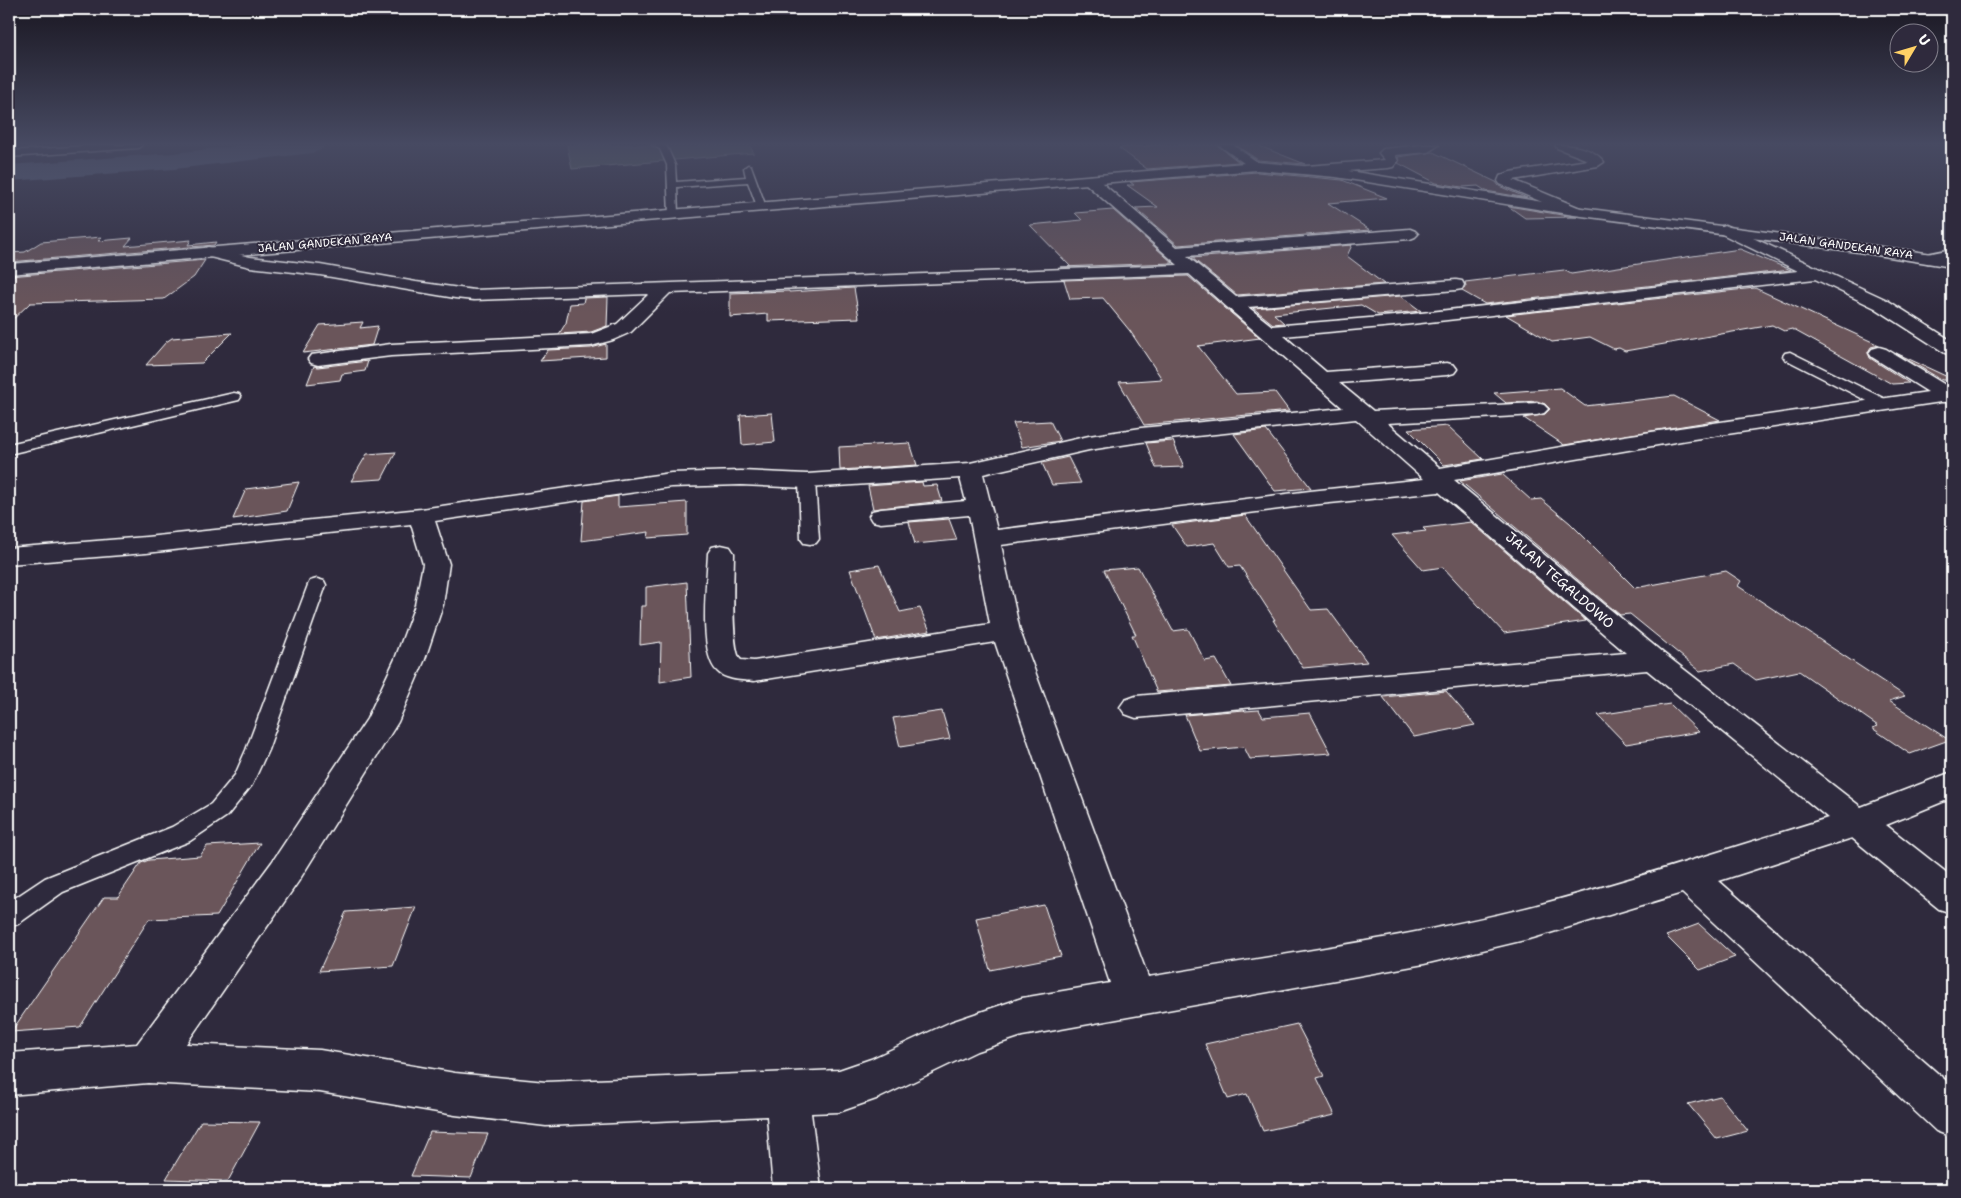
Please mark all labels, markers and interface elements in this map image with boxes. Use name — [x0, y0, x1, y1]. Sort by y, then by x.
north arrow — [1888, 22, 1938, 72]
text: U — [1914, 31, 1934, 49]
street label: JALAN GANDEKAN RAYA — [1778, 229, 1914, 263]
street label: JALAN GANDEKAN RAYA — [257, 230, 393, 256]
street label: JALAN TEGALDOWO — [1502, 528, 1618, 632]

